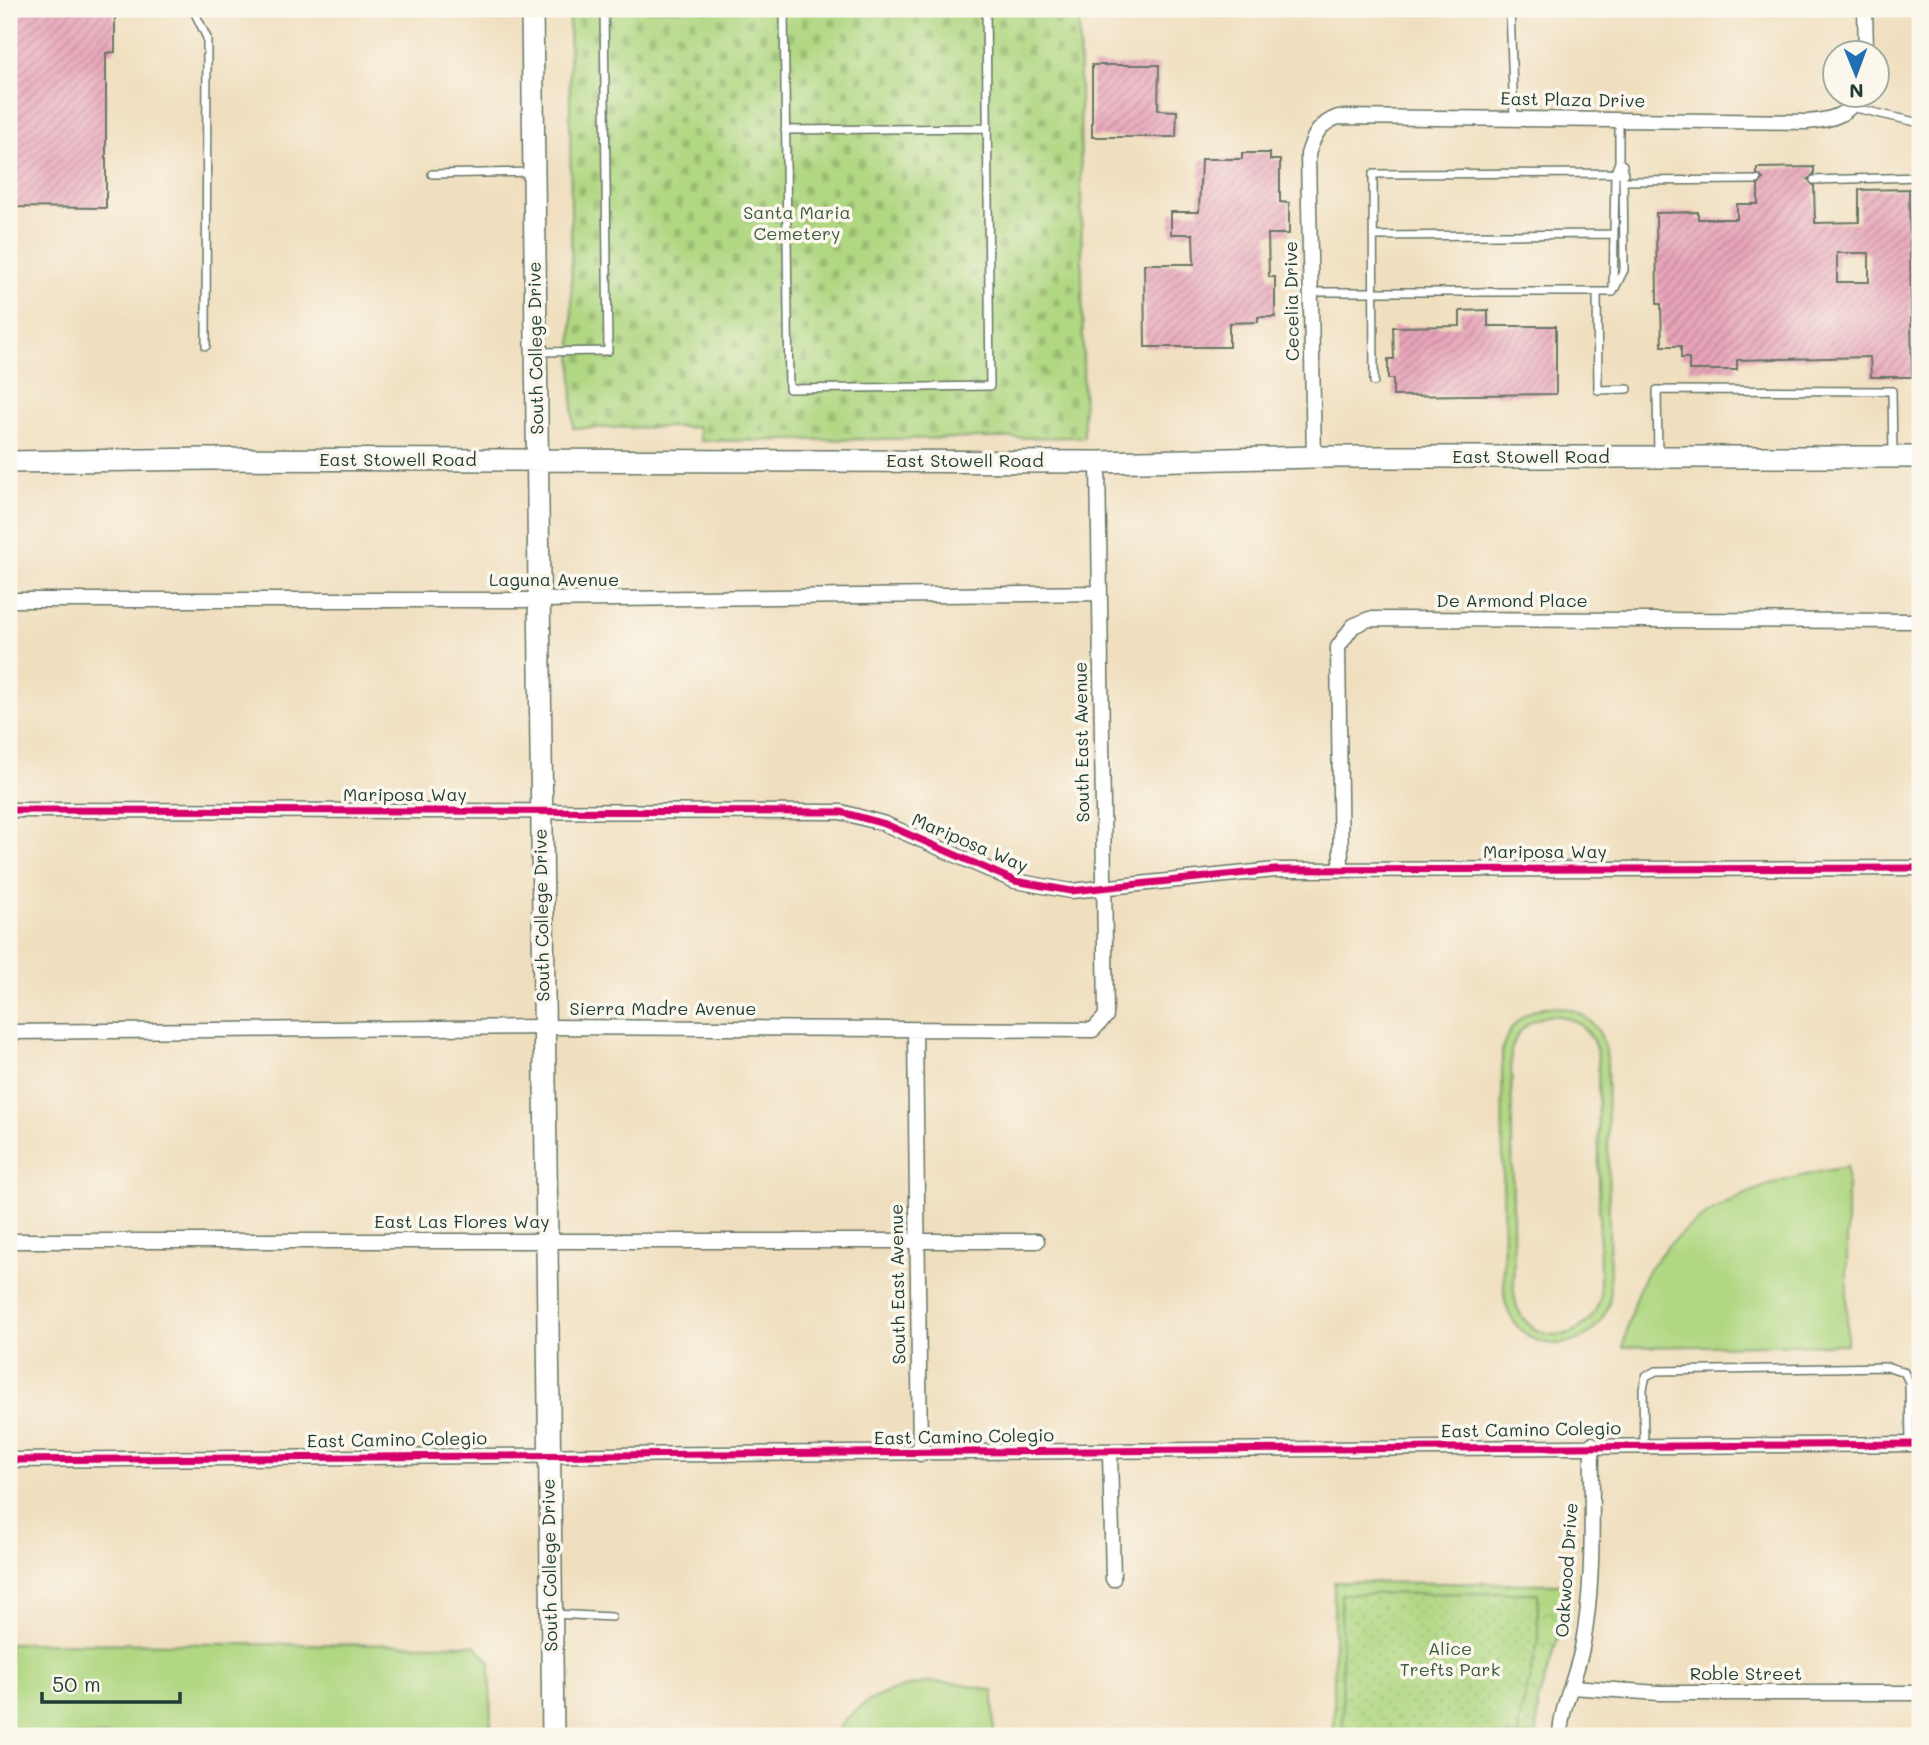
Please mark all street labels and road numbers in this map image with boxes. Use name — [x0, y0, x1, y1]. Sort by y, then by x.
street label: East Plaza Drive — [1500, 86, 1646, 112]
street label: Cecelia Drive — [1278, 241, 1304, 361]
street label: South College Drive — [521, 261, 549, 435]
street label: East Stowell Road — [1452, 444, 1610, 468]
street label: East Stowell Road — [319, 447, 477, 471]
street label: East Stowell Road — [886, 448, 1044, 472]
street label: Laguna Avenue — [489, 567, 619, 591]
street label: De Armond Place — [1436, 588, 1588, 612]
street label: South East Avenue — [1068, 661, 1094, 823]
street label: Mariposa Way — [343, 782, 467, 806]
street label: Mariposa Way — [909, 807, 1032, 877]
street label: South College Drive — [527, 828, 555, 1002]
street label: Mariposa Way — [1483, 839, 1607, 863]
street label: Sierra Madre Avenue — [569, 996, 757, 1020]
street label: South East Avenue — [884, 1203, 910, 1365]
street label: East Las Flores Way — [374, 1209, 550, 1233]
street label: East Camino Colegio — [1441, 1415, 1622, 1443]
street label: East Camino Colegio — [874, 1422, 1055, 1450]
street label: East Camino Colegio — [307, 1425, 488, 1453]
street label: South College Drive — [535, 1478, 563, 1652]
street label: Oakwood Drive — [1549, 1502, 1583, 1638]
street label: Roble Street — [1690, 1661, 1802, 1685]

